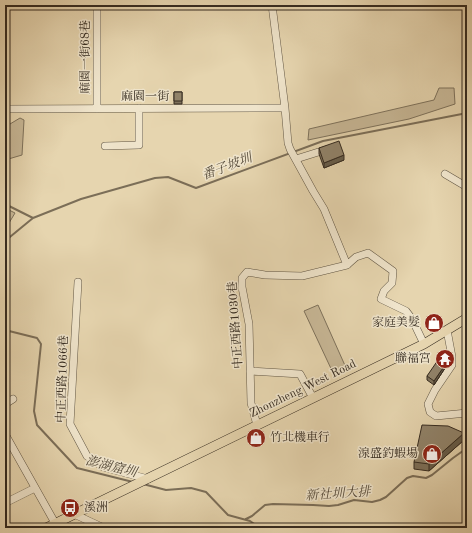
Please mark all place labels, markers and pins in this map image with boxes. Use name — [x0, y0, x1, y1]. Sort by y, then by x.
shop icon: 家庭美髮 — [423, 312, 445, 334]
place label: 家庭美髮 — [372, 315, 420, 329]
temple icon: 聯福宮 — [434, 348, 456, 370]
place label: 聯福宮 — [395, 351, 431, 365]
shop icon: 竹北機車行 — [245, 427, 267, 449]
place label: 竹北機車行 — [270, 430, 330, 444]
shop icon: 湶盛釣蝦場 — [421, 443, 443, 465]
place label: 湶盛釣蝦場 — [358, 446, 418, 460]
bus stop icon: 溪洲 — [59, 497, 81, 519]
place label: 溪洲 — [84, 500, 108, 514]

